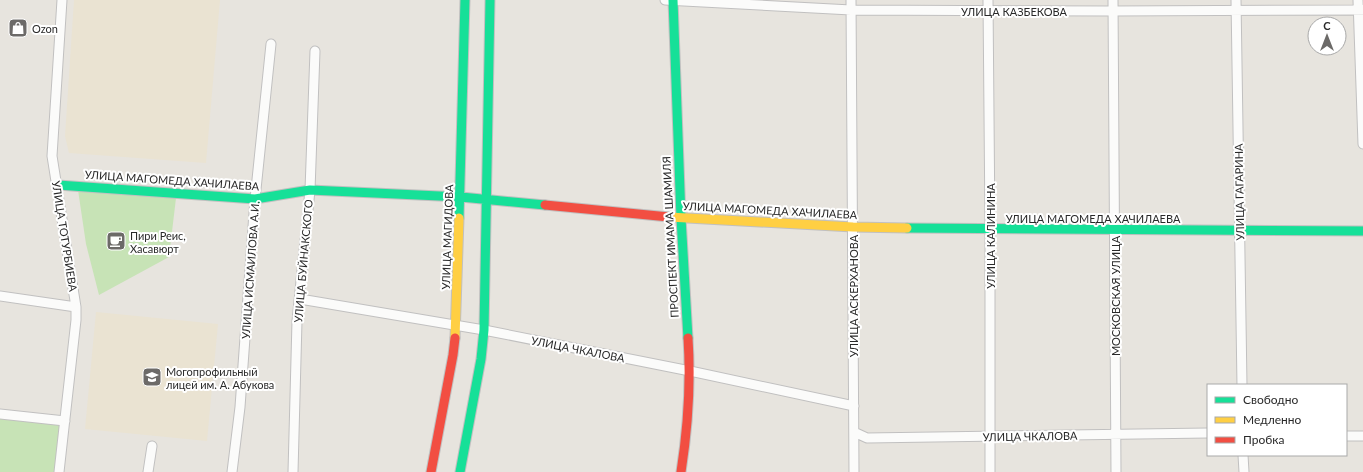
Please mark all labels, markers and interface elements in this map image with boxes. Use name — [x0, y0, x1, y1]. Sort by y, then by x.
street label: УЛИЦА КАЗБЕКОВА — [961, 5, 1068, 18]
north arrow — [1307, 16, 1347, 56]
shop icon: Ozon — [7, 17, 29, 39]
text: С — [1323, 19, 1331, 32]
place label: Ozon — [32, 22, 58, 35]
street label: УЛИЦА ГАГАРИНА — [1232, 143, 1246, 241]
street label: ПРОСПЕКТ ИМАМА ШАМИЛЯ — [659, 156, 681, 318]
street label: УЛИЦА МАГОМЕДА ХАЧИЛАЕВА — [84, 167, 260, 193]
street label: УЛИЦА ТОТУРБИЕВА — [50, 180, 80, 293]
street label: УЛИЦА КАЛИНИНА — [984, 183, 997, 289]
street label: УЛИЦА МАГИДОВА — [439, 184, 455, 290]
street label: УЛИЦА БУЙНАКСКОГО — [291, 199, 315, 323]
street label: УЛИЦА МАГОМЕДА ХАЧИЛАЕВА — [682, 199, 858, 221]
street label: УЛИЦА ИСМАИЛОВА А.И. — [239, 201, 261, 339]
street label: УЛИЦА МАГОМЕДА ХАЧИЛАЕВА — [1006, 212, 1181, 225]
place label: Пири Реис, Хасавюрт — [130, 229, 186, 255]
cafe icon: Пири Реис, Хасавюрт — [105, 230, 127, 252]
street label: УЛИЦА АСКЕРХАНОВА — [847, 234, 860, 357]
street label: МОСКОВСКАЯ УЛИЦА — [1109, 235, 1122, 356]
street label: УЛИЦА ЧКАЛОВА — [530, 334, 626, 365]
place label: Могопрофильный лицей им. А. Абукова — [166, 365, 274, 391]
school or university icon: Могопрофильный лицей им. А. Абукова — [141, 366, 163, 388]
legend — [1207, 384, 1347, 456]
text: Свободно — [1243, 392, 1299, 407]
text: Медленно — [1243, 412, 1302, 427]
street label: УЛИЦА ЧКАЛОВА — [982, 429, 1078, 443]
text: Пробка — [1243, 432, 1284, 447]

